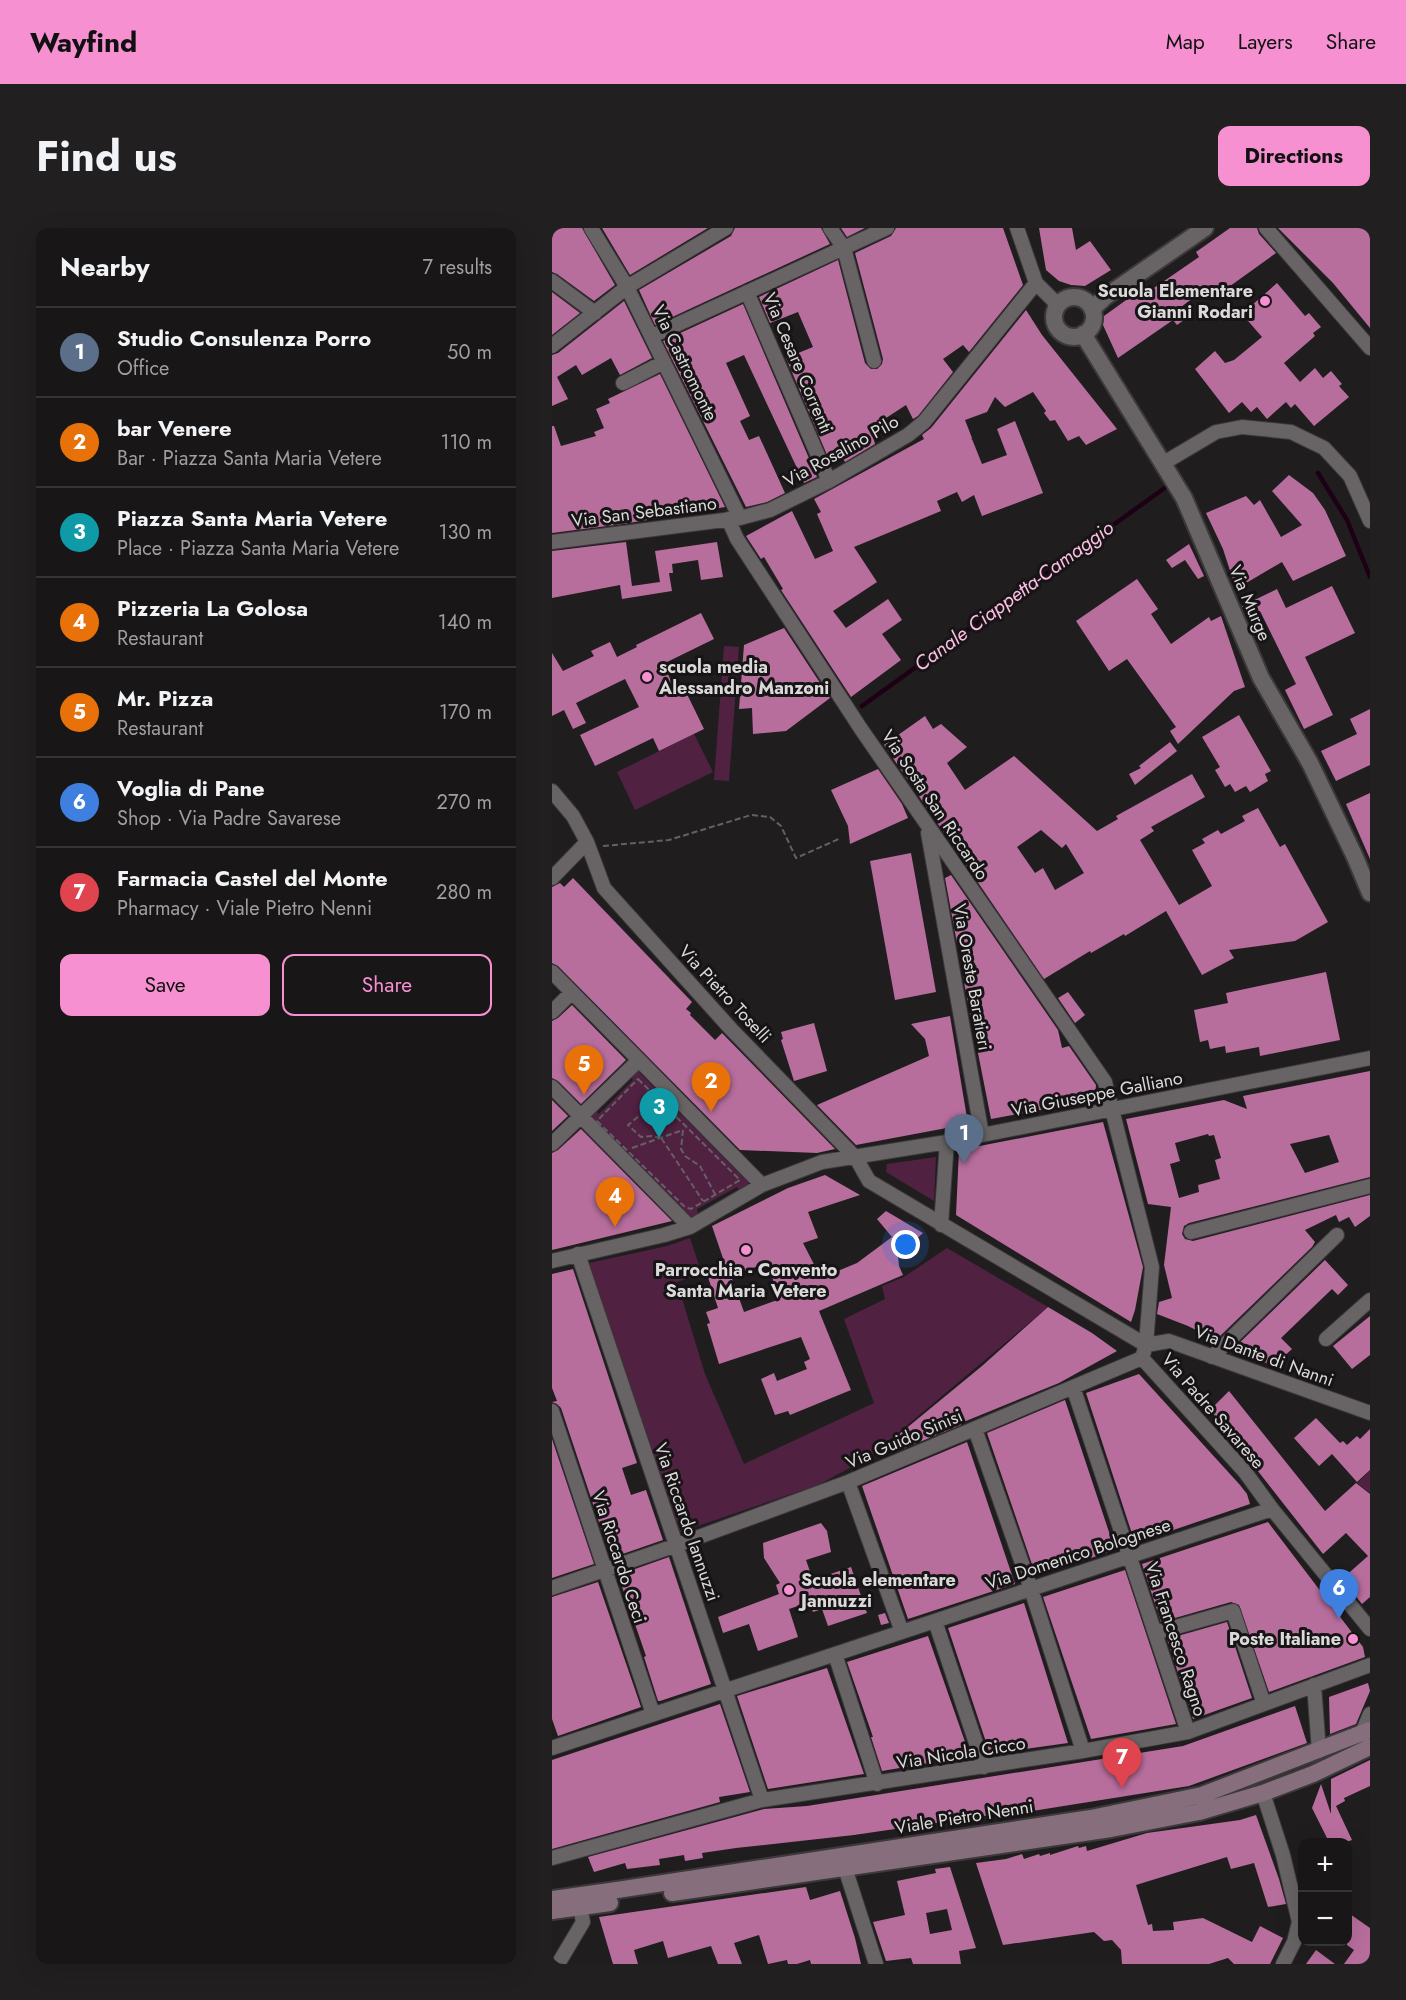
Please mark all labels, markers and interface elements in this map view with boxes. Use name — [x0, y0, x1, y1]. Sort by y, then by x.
text: Wayfind — [30, 22, 137, 63]
text: Map — [1166, 27, 1205, 57]
text: Layers — [1238, 27, 1293, 57]
text: Share — [1326, 27, 1376, 57]
text: Find us — [36, 126, 177, 187]
button: Directions — [1218, 126, 1370, 186]
text: Nearby — [60, 248, 149, 286]
text: 7 results — [423, 253, 492, 282]
place label: Scuola Elementare Gianni Rodari — [1098, 278, 1253, 325]
street label: Via Cesare Correnti — [757, 289, 839, 437]
marker: Scuola Elementare Gianni Rodari — [1258, 294, 1272, 308]
street label: Via Castromonte — [646, 301, 724, 425]
text: Studio Consulenza Porro — [117, 322, 371, 354]
text: 1 — [74, 338, 85, 367]
text: 50 m — [447, 338, 492, 367]
text: Office — [117, 354, 169, 383]
street label: Via Rosalino Pilo — [779, 408, 904, 494]
text: bar Venere — [117, 412, 232, 444]
text: 2 — [73, 428, 86, 457]
text: 110 m — [440, 428, 492, 457]
text: Bar · Piazza Santa Maria Vetere — [117, 444, 382, 473]
street label: Via San Sebastiano — [570, 490, 718, 534]
text: Piazza Santa Maria Vetere — [117, 502, 387, 534]
water label: Canale Ciappetta-Camaggio — [908, 513, 1120, 678]
text: 3 — [73, 518, 86, 547]
text: 130 m — [438, 518, 492, 547]
text: Place · Piazza Santa Maria Vetere — [117, 534, 399, 563]
street label: Via Murge — [1222, 561, 1278, 645]
text: Pizzeria La Golosa — [117, 592, 308, 624]
text: 4 — [73, 608, 86, 637]
text: 140 m — [438, 608, 492, 637]
text: Restaurant — [117, 624, 203, 653]
place label: scuola media Alessandro Manzoni — [658, 654, 829, 701]
marker: scuola media Alessandro Manzoni — [640, 670, 654, 684]
text: Mr. Pizza — [117, 682, 213, 714]
text: 5 — [73, 698, 86, 727]
text: 170 m — [439, 698, 492, 727]
text: Restaurant — [117, 714, 203, 743]
street label: Via Sosta San Riccardo — [875, 725, 995, 885]
text: Voglia di Pane — [117, 772, 265, 804]
text: 6 — [73, 788, 86, 817]
text: 270 m — [437, 788, 492, 817]
text: Shop · Via Padre Savarese — [117, 804, 341, 833]
text: Farmacia Castel del Monte — [117, 862, 388, 894]
text: 7 — [73, 878, 86, 907]
text: 280 m — [436, 878, 492, 907]
text: Pharmacy · Viale Pietro Nenni — [117, 894, 372, 923]
street label: Via Oreste Baratieri — [946, 901, 998, 1053]
street label: Via Pietro Toselli — [673, 939, 777, 1049]
button: Save — [60, 954, 270, 1016]
button: Share — [282, 954, 492, 1016]
pin: 5 — [564, 1046, 603, 1095]
pin: 2 — [692, 1062, 730, 1112]
street label: Via Giuseppe Galliano — [1009, 1065, 1185, 1123]
pin: 3 — [640, 1088, 678, 1138]
pin: 1 — [944, 1114, 984, 1164]
pin: 4 — [596, 1178, 634, 1227]
your location — [891, 1230, 920, 1259]
marker: Parrocchia - Convento Santa Maria Vetere — [739, 1243, 753, 1257]
place label: Parrocchia - Convento Santa Maria Vetere — [655, 1257, 838, 1304]
street label: Via Dante di Nanni — [1191, 1319, 1337, 1393]
street label: Via Padre Savarese — [1155, 1347, 1271, 1475]
street label: Via Guido Sinisi — [841, 1403, 967, 1475]
street label: Via Riccardo Iannuzzi — [648, 1439, 726, 1605]
street label: Via Riccardo Ceci — [585, 1487, 653, 1627]
street label: Via Domenico Bolognese — [982, 1512, 1174, 1596]
street label: Via Francesco Ragno — [1139, 1559, 1213, 1720]
place label: Scuola elementare Jannuzzi — [798, 1567, 956, 1614]
pin: 6 — [1320, 1570, 1358, 1619]
marker: Scuola elementare Jannuzzi — [782, 1583, 796, 1597]
place label: Poste Italiane — [1229, 1626, 1341, 1652]
marker: Poste Italiane — [1346, 1632, 1360, 1646]
street label: Via Nicola Cicco — [895, 1730, 1027, 1776]
pin: 7 — [1102, 1738, 1142, 1788]
street label: Viale Pietro Nenni — [893, 1793, 1035, 1841]
map controls — [1298, 1838, 1352, 1946]
button: + — [1298, 1838, 1352, 1892]
button: − — [1298, 1892, 1352, 1946]

